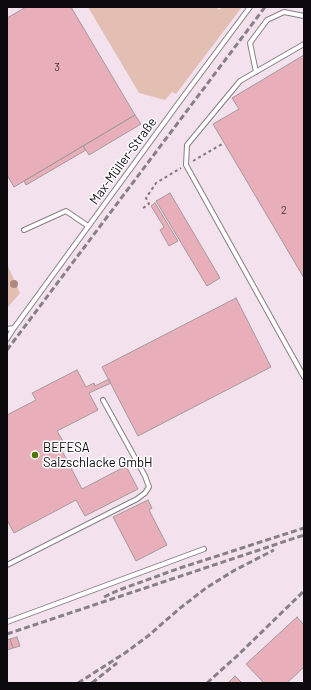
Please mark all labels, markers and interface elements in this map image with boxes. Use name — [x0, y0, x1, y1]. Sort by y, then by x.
house number: 3 — [54, 60, 60, 74]
street label: Max-Müller-Straße — [86, 114, 160, 208]
house number: 2 — [281, 203, 287, 217]
place label: BEFESA Salzschlacke GmbH — [43, 440, 152, 471]
marker: BEFESA Salzschlacke GmbH — [30, 450, 40, 460]

